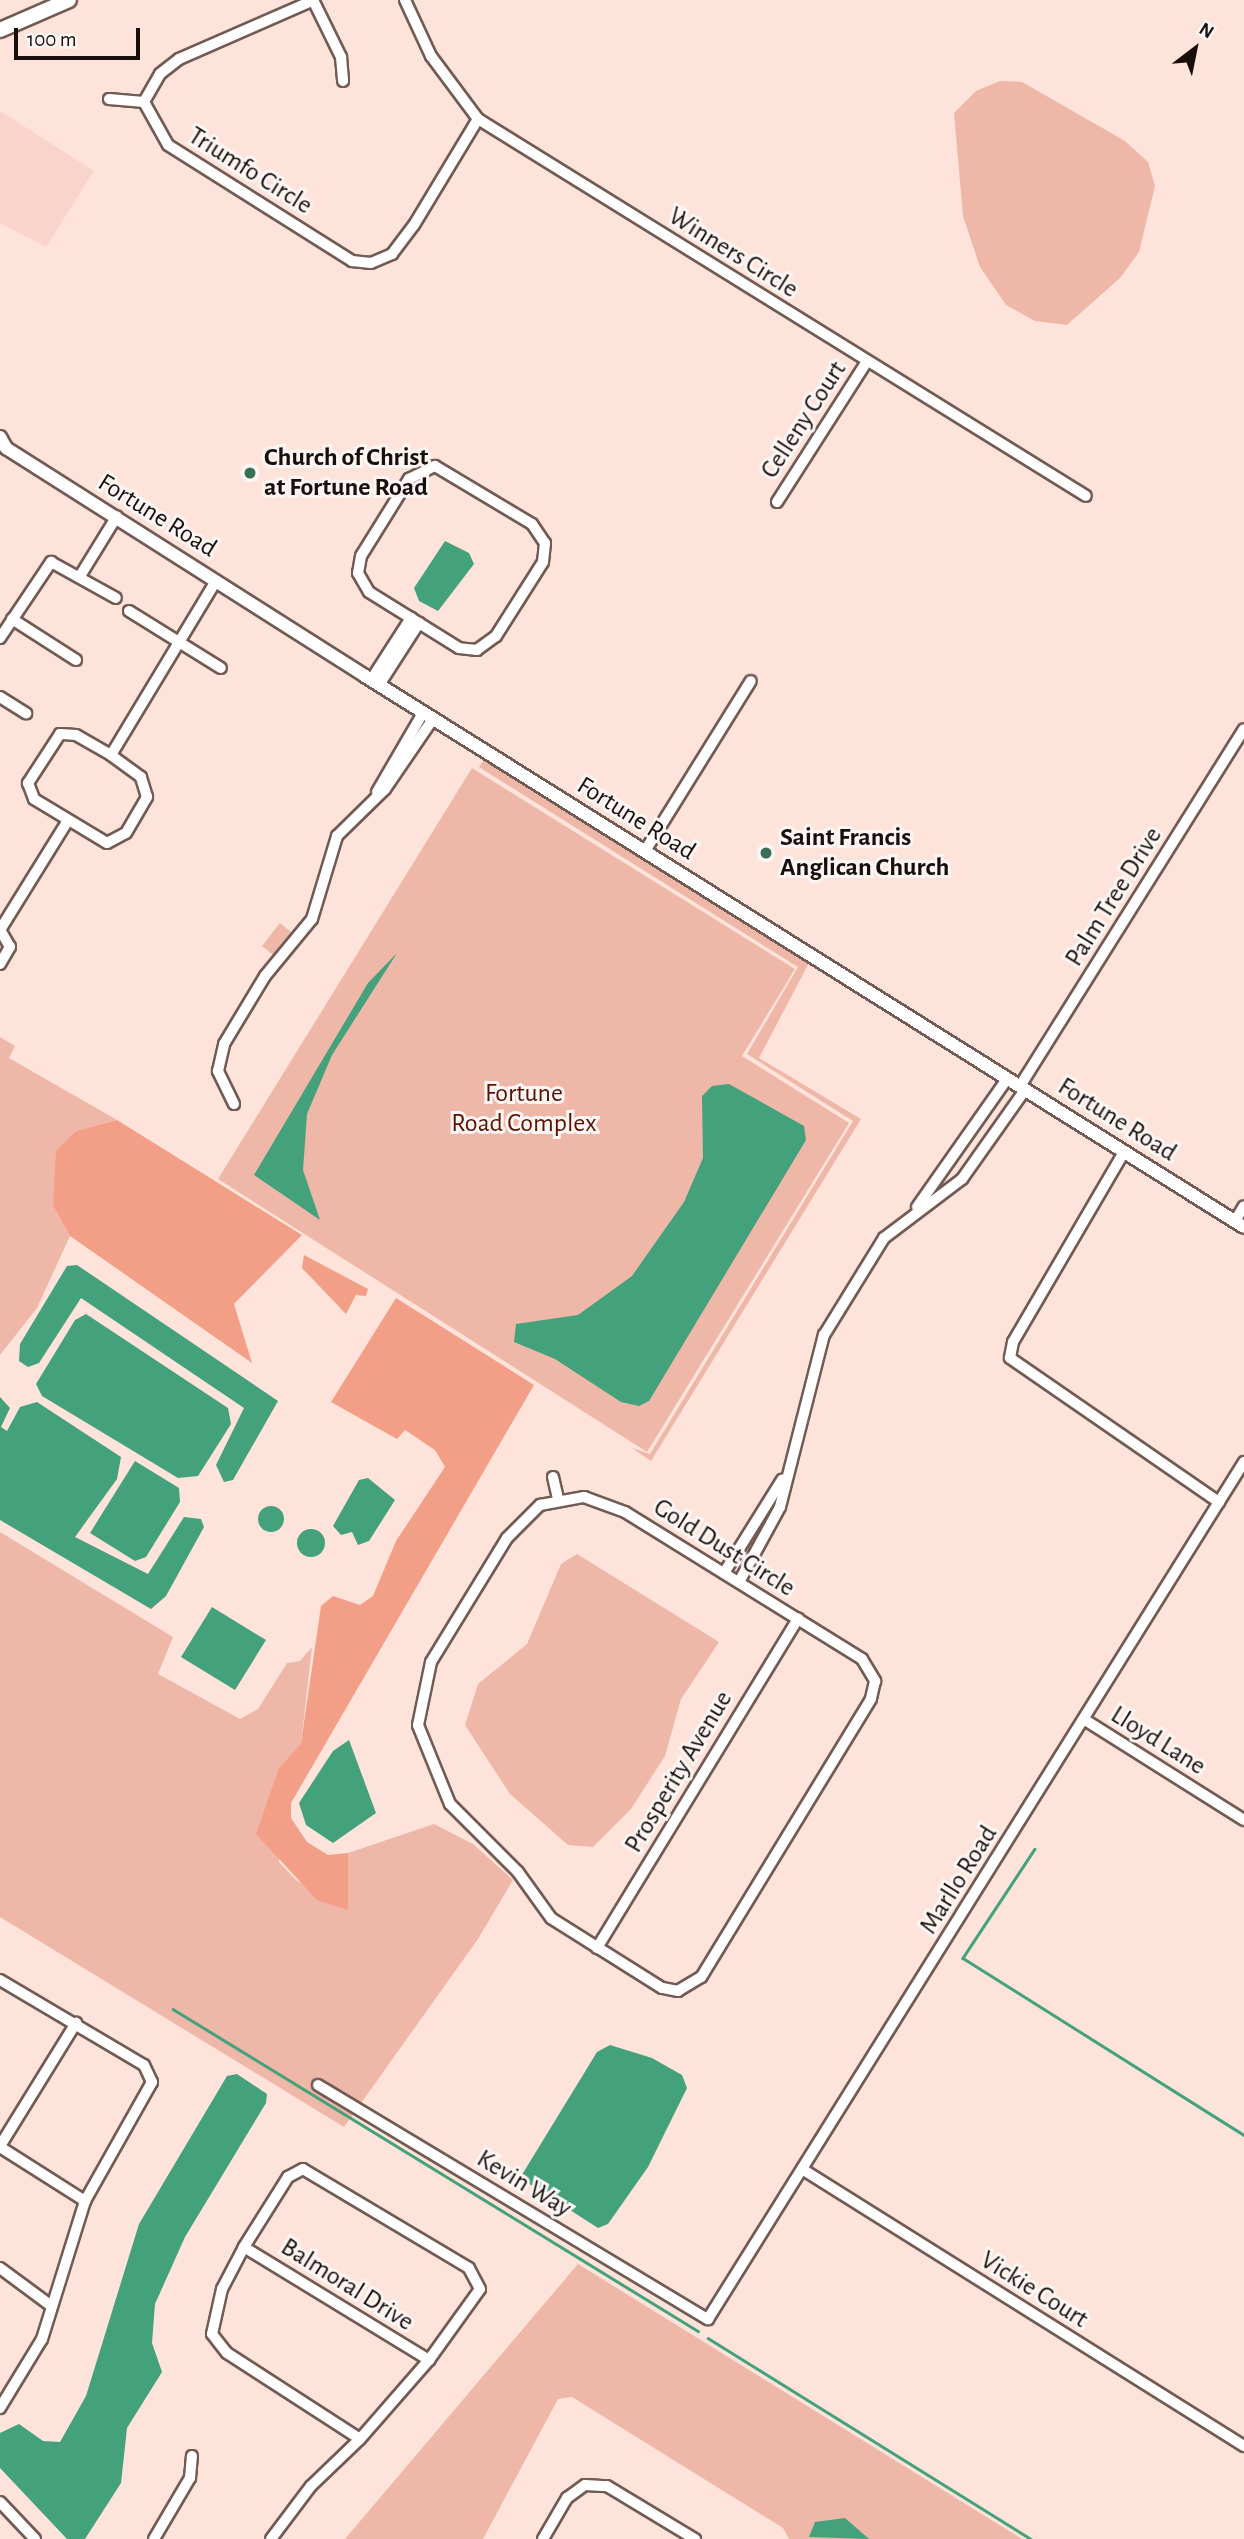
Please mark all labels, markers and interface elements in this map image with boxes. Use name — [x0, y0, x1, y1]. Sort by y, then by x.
scale bar — [18, 14, 144, 58]
north arrow — [1160, 14, 1230, 84]
text: N — [1196, 19, 1217, 42]
text: 100 m — [27, 29, 77, 50]
street label: Triumfo Circle — [182, 121, 318, 221]
street label: Winners Circle — [662, 201, 804, 305]
street label: Celleny Court — [755, 355, 853, 485]
place label: Church of Christ at Fortune Road — [264, 442, 428, 504]
marker: Church of Christ at Fortune Road — [242, 465, 258, 481]
street label: Fortune Road — [92, 467, 222, 565]
street label: Fortune Road — [571, 770, 701, 868]
place label: Saint Francis Anglican Church — [780, 822, 949, 884]
street label: Palm Tree Drive — [1059, 822, 1169, 972]
marker: Saint Francis Anglican Church — [758, 845, 774, 861]
street label: Fortune Road — [1052, 1071, 1182, 1169]
park label: Fortune Road Complex — [451, 1078, 597, 1140]
street label: Gold Dust Circle — [648, 1492, 800, 1604]
street label: Prosperity Avenue — [618, 1685, 740, 1859]
street label: Lloyd Lane — [1105, 1700, 1211, 1782]
street label: Marllo Road — [913, 1820, 1005, 1940]
street label: Kevin Way — [471, 2144, 577, 2224]
street label: Balmoral Drive — [275, 2232, 419, 2338]
street label: Vickie Court — [974, 2245, 1094, 2335]

